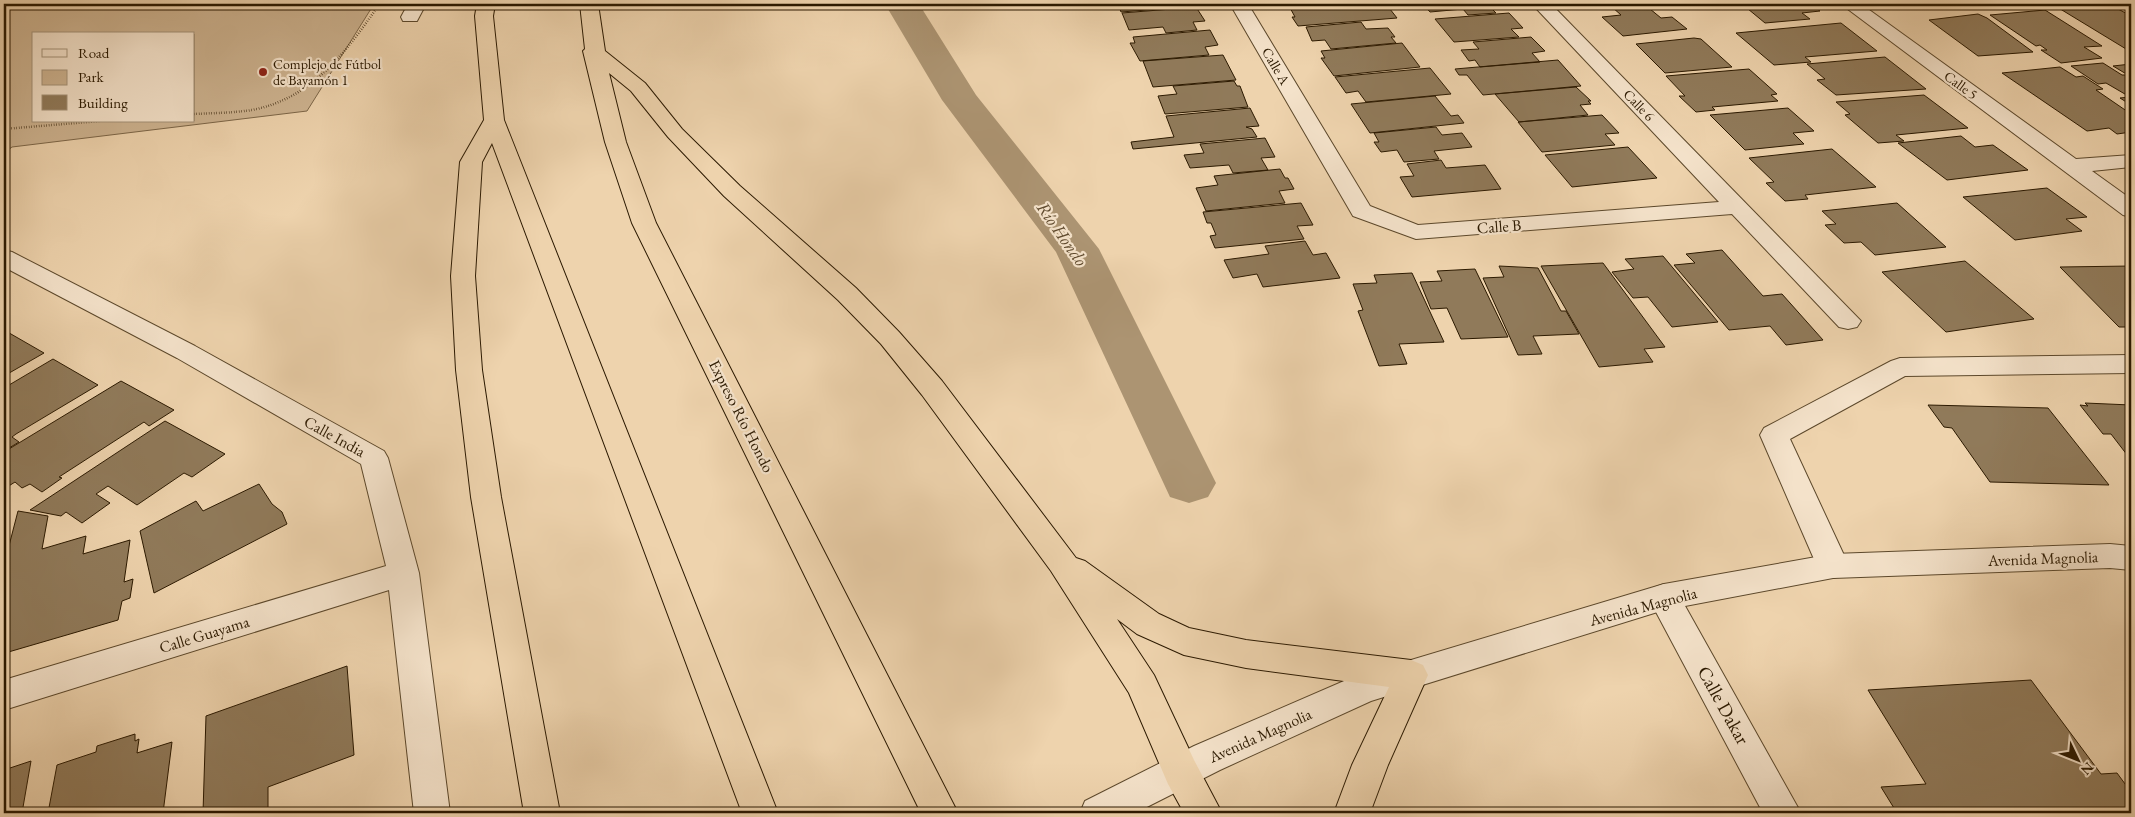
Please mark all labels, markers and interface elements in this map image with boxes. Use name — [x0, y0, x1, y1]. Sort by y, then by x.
legend — [32, 32, 195, 122]
text: Road — [78, 43, 110, 62]
street label: Calle A — [1258, 44, 1294, 88]
place label: Complejo de Fútbol de Bayamón 1 — [273, 55, 382, 89]
marker: Complejo de Fútbol de Bayamón 1 — [257, 66, 269, 78]
text: Park — [78, 67, 105, 86]
street label: Calle 5 — [1941, 67, 1981, 103]
street label: Calle 6 — [1620, 85, 1659, 125]
text: Building — [78, 93, 128, 112]
water label: Río Hondo — [1032, 197, 1093, 271]
street label: Calle B — [1476, 214, 1522, 239]
street label: Expreso Río Hondo — [704, 356, 779, 476]
street label: Calle India — [300, 411, 370, 462]
street label: Avenida Magnolia — [1986, 546, 2099, 571]
street label: Avenida Magnolia — [1586, 582, 1700, 631]
street label: Calle Guayama — [157, 611, 252, 658]
street label: Calle Dakar — [1692, 662, 1756, 750]
street label: Avenida Magnolia — [1205, 703, 1316, 768]
north arrow — [2052, 734, 2102, 784]
text: N — [2077, 759, 2098, 780]

